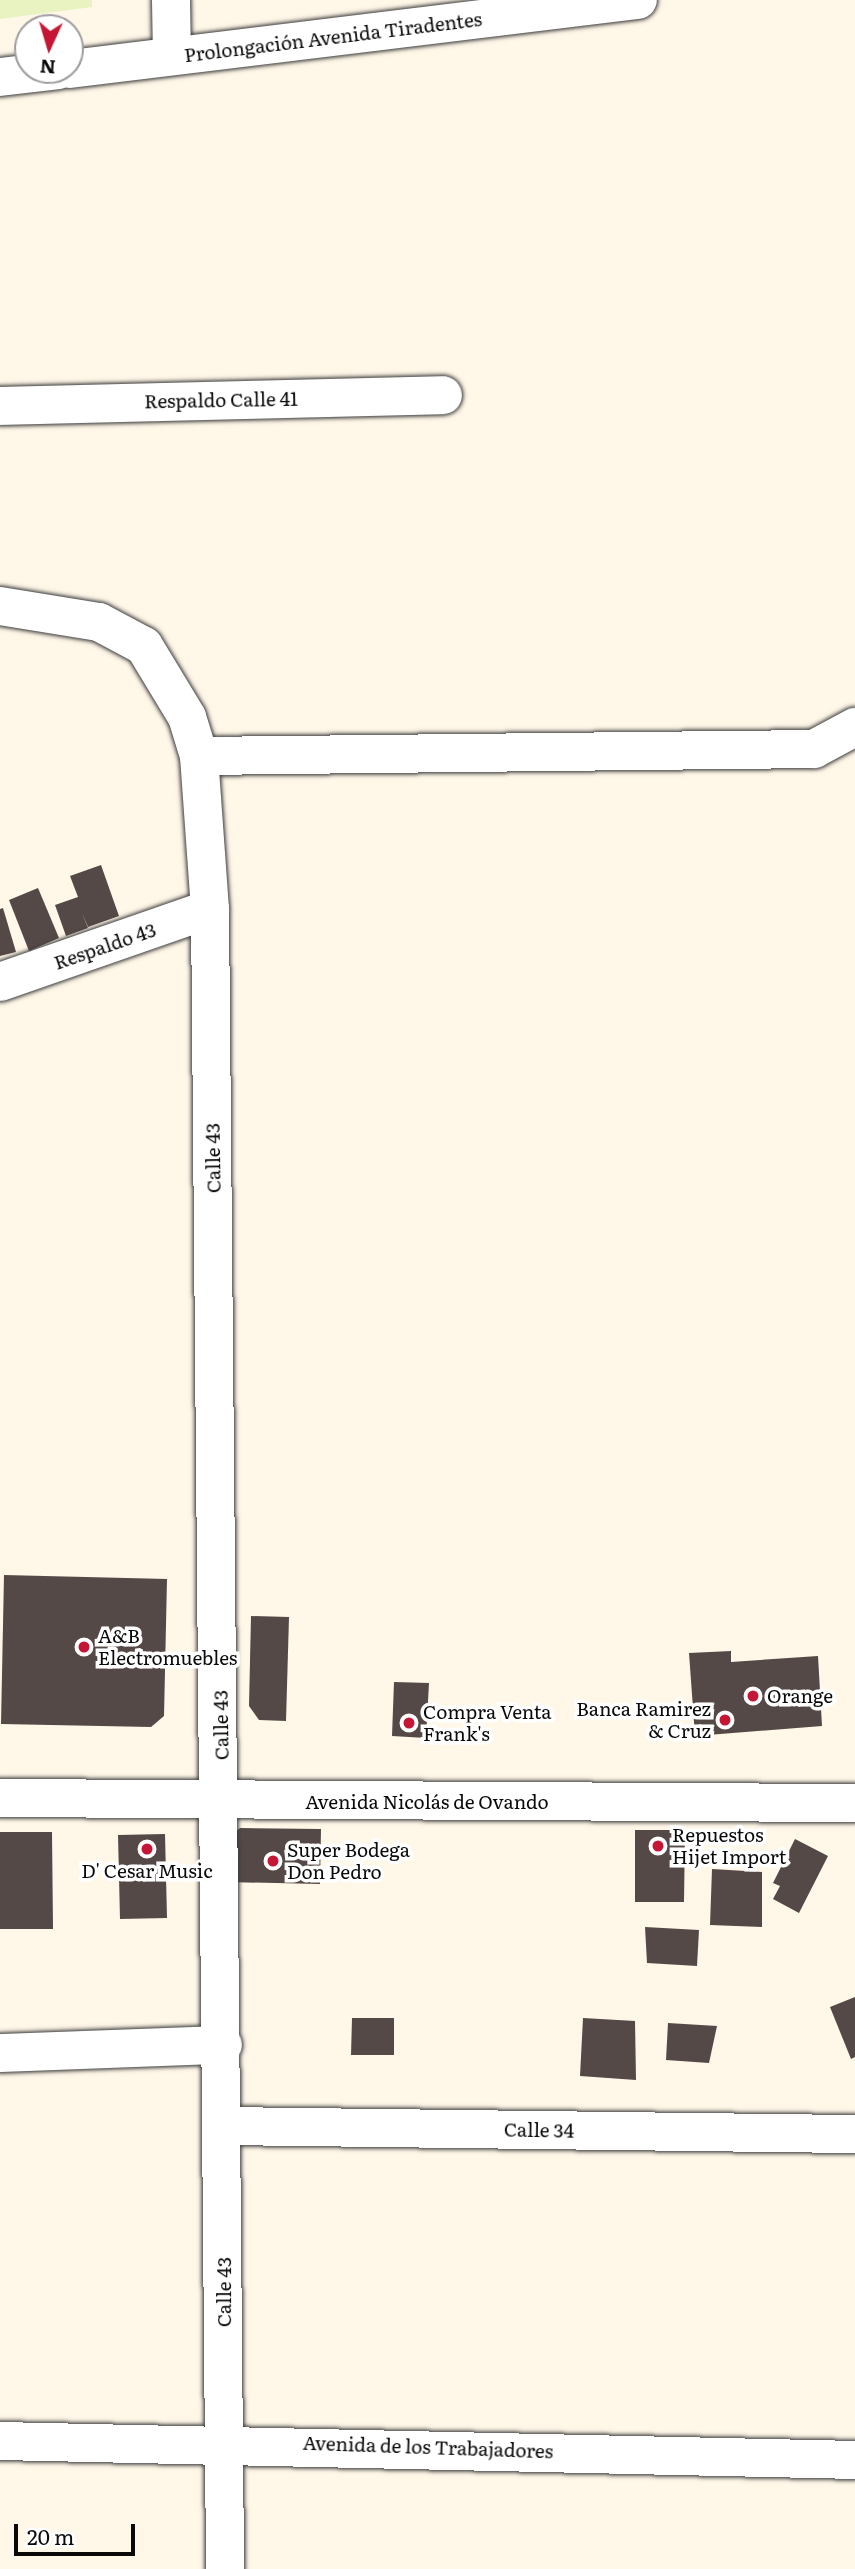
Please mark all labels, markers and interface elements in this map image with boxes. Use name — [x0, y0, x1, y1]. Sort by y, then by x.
street label: Prolongación Avenida Tiradentes — [183, 7, 483, 67]
north arrow — [14, 14, 84, 84]
text: N — [39, 53, 57, 82]
street label: Respaldo Calle 41 — [144, 387, 298, 413]
street label: Respaldo 43 — [51, 918, 159, 974]
street label: Calle 43 — [201, 1123, 225, 1193]
place label: A&B Electromuebles — [98, 1625, 237, 1669]
marker: A&B Electromuebles — [76, 1639, 92, 1655]
place label: Orange — [767, 1685, 833, 1707]
marker: Orange — [745, 1688, 761, 1704]
street label: Calle 43 — [209, 1690, 233, 1760]
place label: Banca Ramirez & Cruz — [576, 1698, 711, 1742]
place label: Compra Venta Frank's — [423, 1701, 552, 1745]
marker: Banca Ramirez & Cruz — [717, 1712, 733, 1728]
marker: Compra Venta Frank's — [401, 1715, 417, 1731]
street label: Avenida Nicolás de Ovando — [305, 1791, 549, 1813]
place label: Repuestos Hijet Import — [672, 1824, 787, 1868]
marker: Repuestos Hijet Import — [650, 1838, 666, 1854]
place label: Super Bodega Don Pedro — [287, 1839, 410, 1883]
marker: D' Cesar Music — [139, 1841, 155, 1857]
marker: Super Bodega Don Pedro — [265, 1853, 281, 1869]
place label: D' Cesar Music — [81, 1860, 213, 1882]
street label: Calle 34 — [504, 2118, 574, 2142]
street label: Calle 43 — [213, 2257, 235, 2327]
street label: Avenida de los Trabajadores — [302, 2431, 554, 2463]
scale bar — [18, 2510, 138, 2554]
text: 20 m — [27, 2520, 74, 2551]

